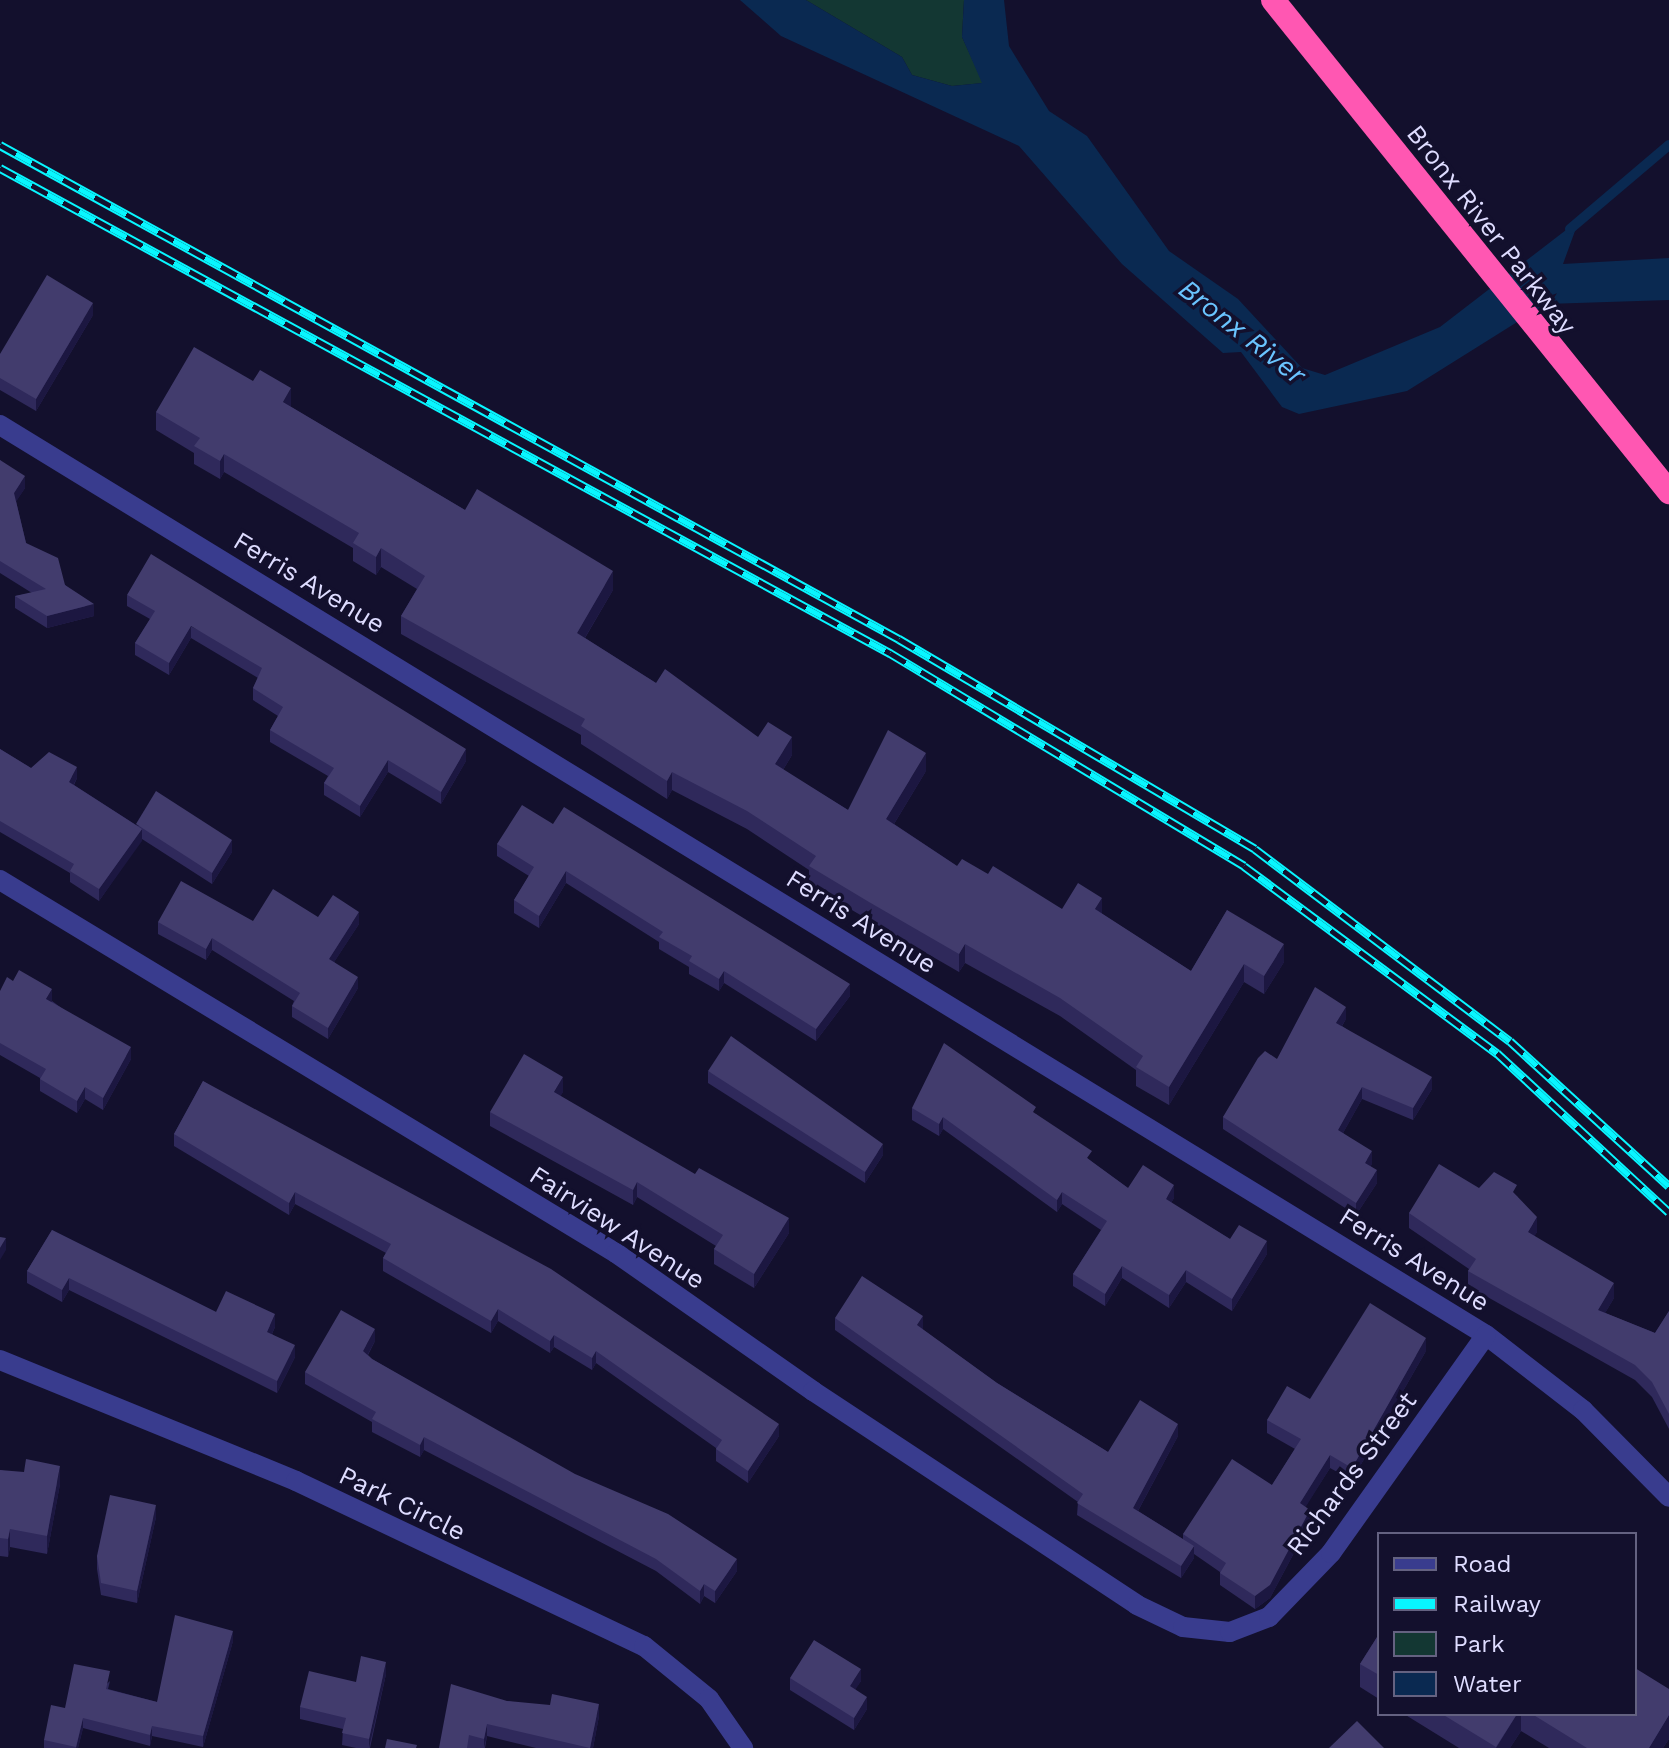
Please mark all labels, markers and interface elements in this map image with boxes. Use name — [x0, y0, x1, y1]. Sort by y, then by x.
street label: Bronx River Parkway — [1399, 119, 1583, 341]
water label: Bronx River — [1172, 272, 1312, 392]
street label: Ferris Avenue — [227, 525, 391, 641]
street label: Ferris Avenue — [780, 863, 942, 981]
street label: Fairview Avenue — [523, 1159, 711, 1297]
street label: Ferris Avenue — [1333, 1201, 1495, 1319]
street label: Richards Street — [1280, 1386, 1424, 1562]
street label: Park Circle — [333, 1460, 471, 1548]
legend — [1377, 1532, 1637, 1716]
text: Road — [1453, 1550, 1512, 1578]
text: Railway — [1453, 1590, 1541, 1618]
text: Park — [1453, 1630, 1505, 1658]
text: Water — [1453, 1670, 1522, 1698]

